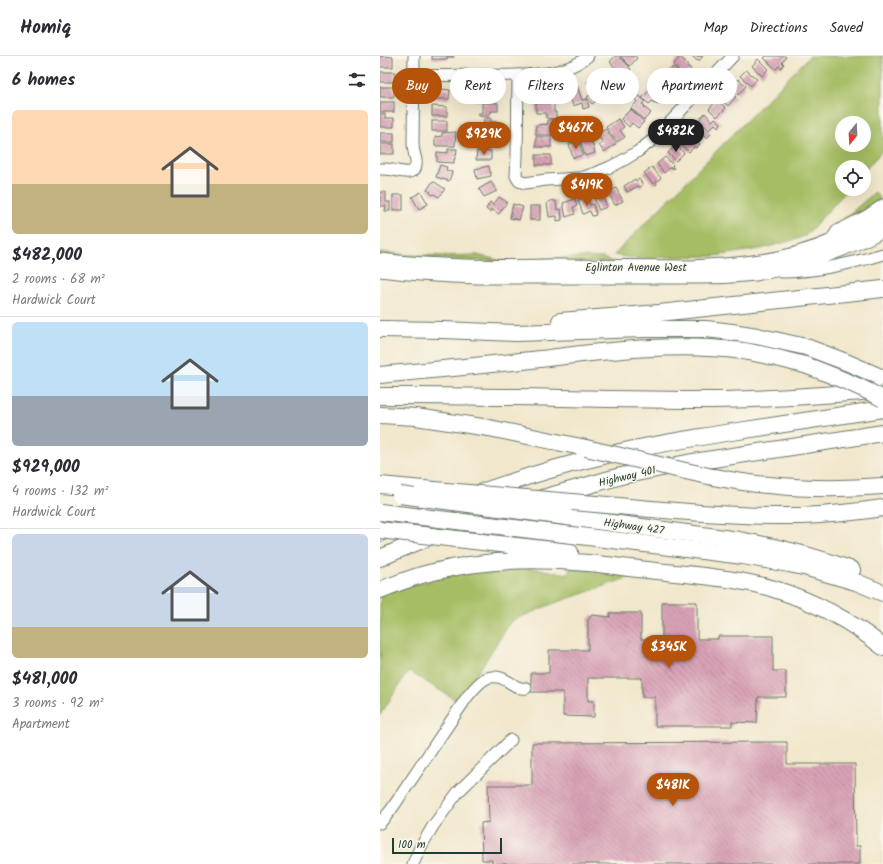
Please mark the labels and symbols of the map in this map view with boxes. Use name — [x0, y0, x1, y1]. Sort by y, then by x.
pin: $467K — [548, 116, 604, 150]
north arrow — [835, 116, 871, 152]
pin: $482K — [648, 119, 704, 153]
pin: $929K — [456, 122, 512, 156]
pin: $419K — [559, 173, 615, 207]
street label: Eglinton Avenue West — [585, 259, 688, 277]
street label: Highway 401 — [597, 462, 658, 492]
street label: Highway 427 — [603, 514, 666, 540]
pin: $345K — [641, 635, 697, 669]
pin: $481K — [645, 773, 701, 807]
scale bar — [392, 836, 502, 855]

